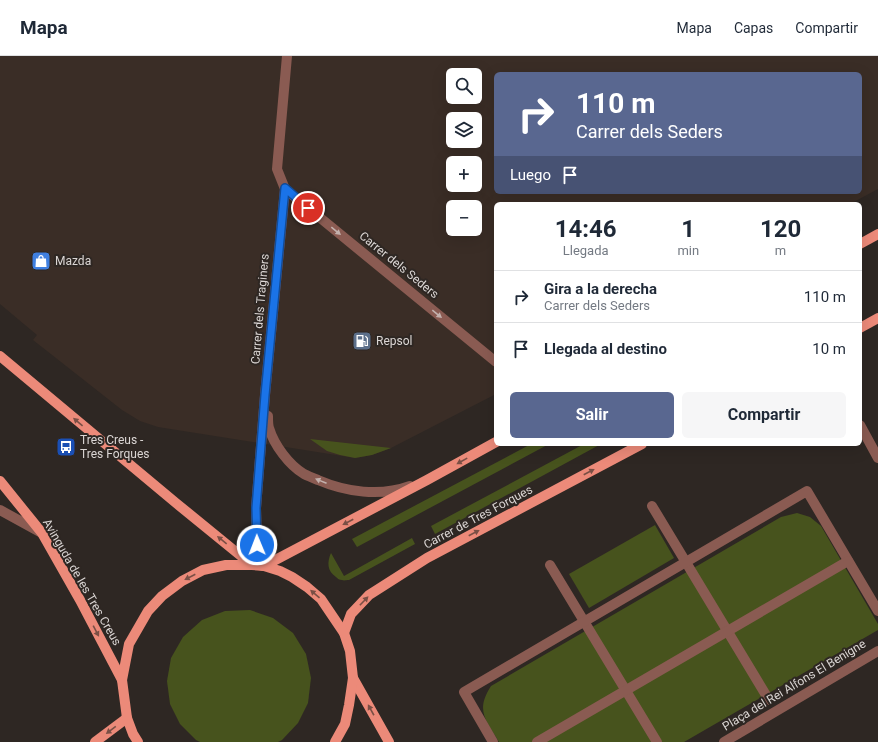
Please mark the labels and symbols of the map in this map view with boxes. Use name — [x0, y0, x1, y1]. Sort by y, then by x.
pin — [291, 191, 325, 225]
one-way arrow — [331, 227, 342, 235]
street label: Carrer dels Seders — [357, 229, 441, 301]
shop icon: Mazda — [30, 250, 52, 272]
street label: Carrer dels Traginers — [248, 253, 272, 365]
place label: Mazda — [55, 254, 91, 268]
one-way arrow — [431, 309, 442, 318]
fuel station icon: Repsol — [351, 330, 373, 352]
place label: Repsol — [376, 334, 412, 348]
one-way arrow — [73, 417, 84, 426]
place label: Tres Creus - Tres Forques — [80, 433, 150, 461]
bus stop icon: Tres Creus - Tres Forques — [55, 436, 77, 458]
one-way arrow — [456, 457, 468, 464]
one-way arrow — [583, 469, 595, 475]
one-way arrow — [315, 478, 327, 485]
street label: Carrer de Tres Forques — [421, 482, 535, 552]
street label: Avinguda de les Tres Creus — [40, 516, 124, 648]
one-way arrow — [342, 519, 353, 526]
position arrow — [236, 524, 278, 566]
one-way arrow — [469, 530, 480, 536]
one-way arrow — [216, 536, 227, 545]
one-way arrow — [184, 574, 195, 580]
one-way arrow — [309, 589, 320, 598]
one-way arrow — [359, 596, 369, 606]
one-way arrow — [93, 625, 100, 637]
street label: Plaça del Rei Alfons El Benigne — [720, 637, 868, 733]
one-way arrow — [368, 704, 374, 716]
one-way arrow — [105, 726, 116, 734]

